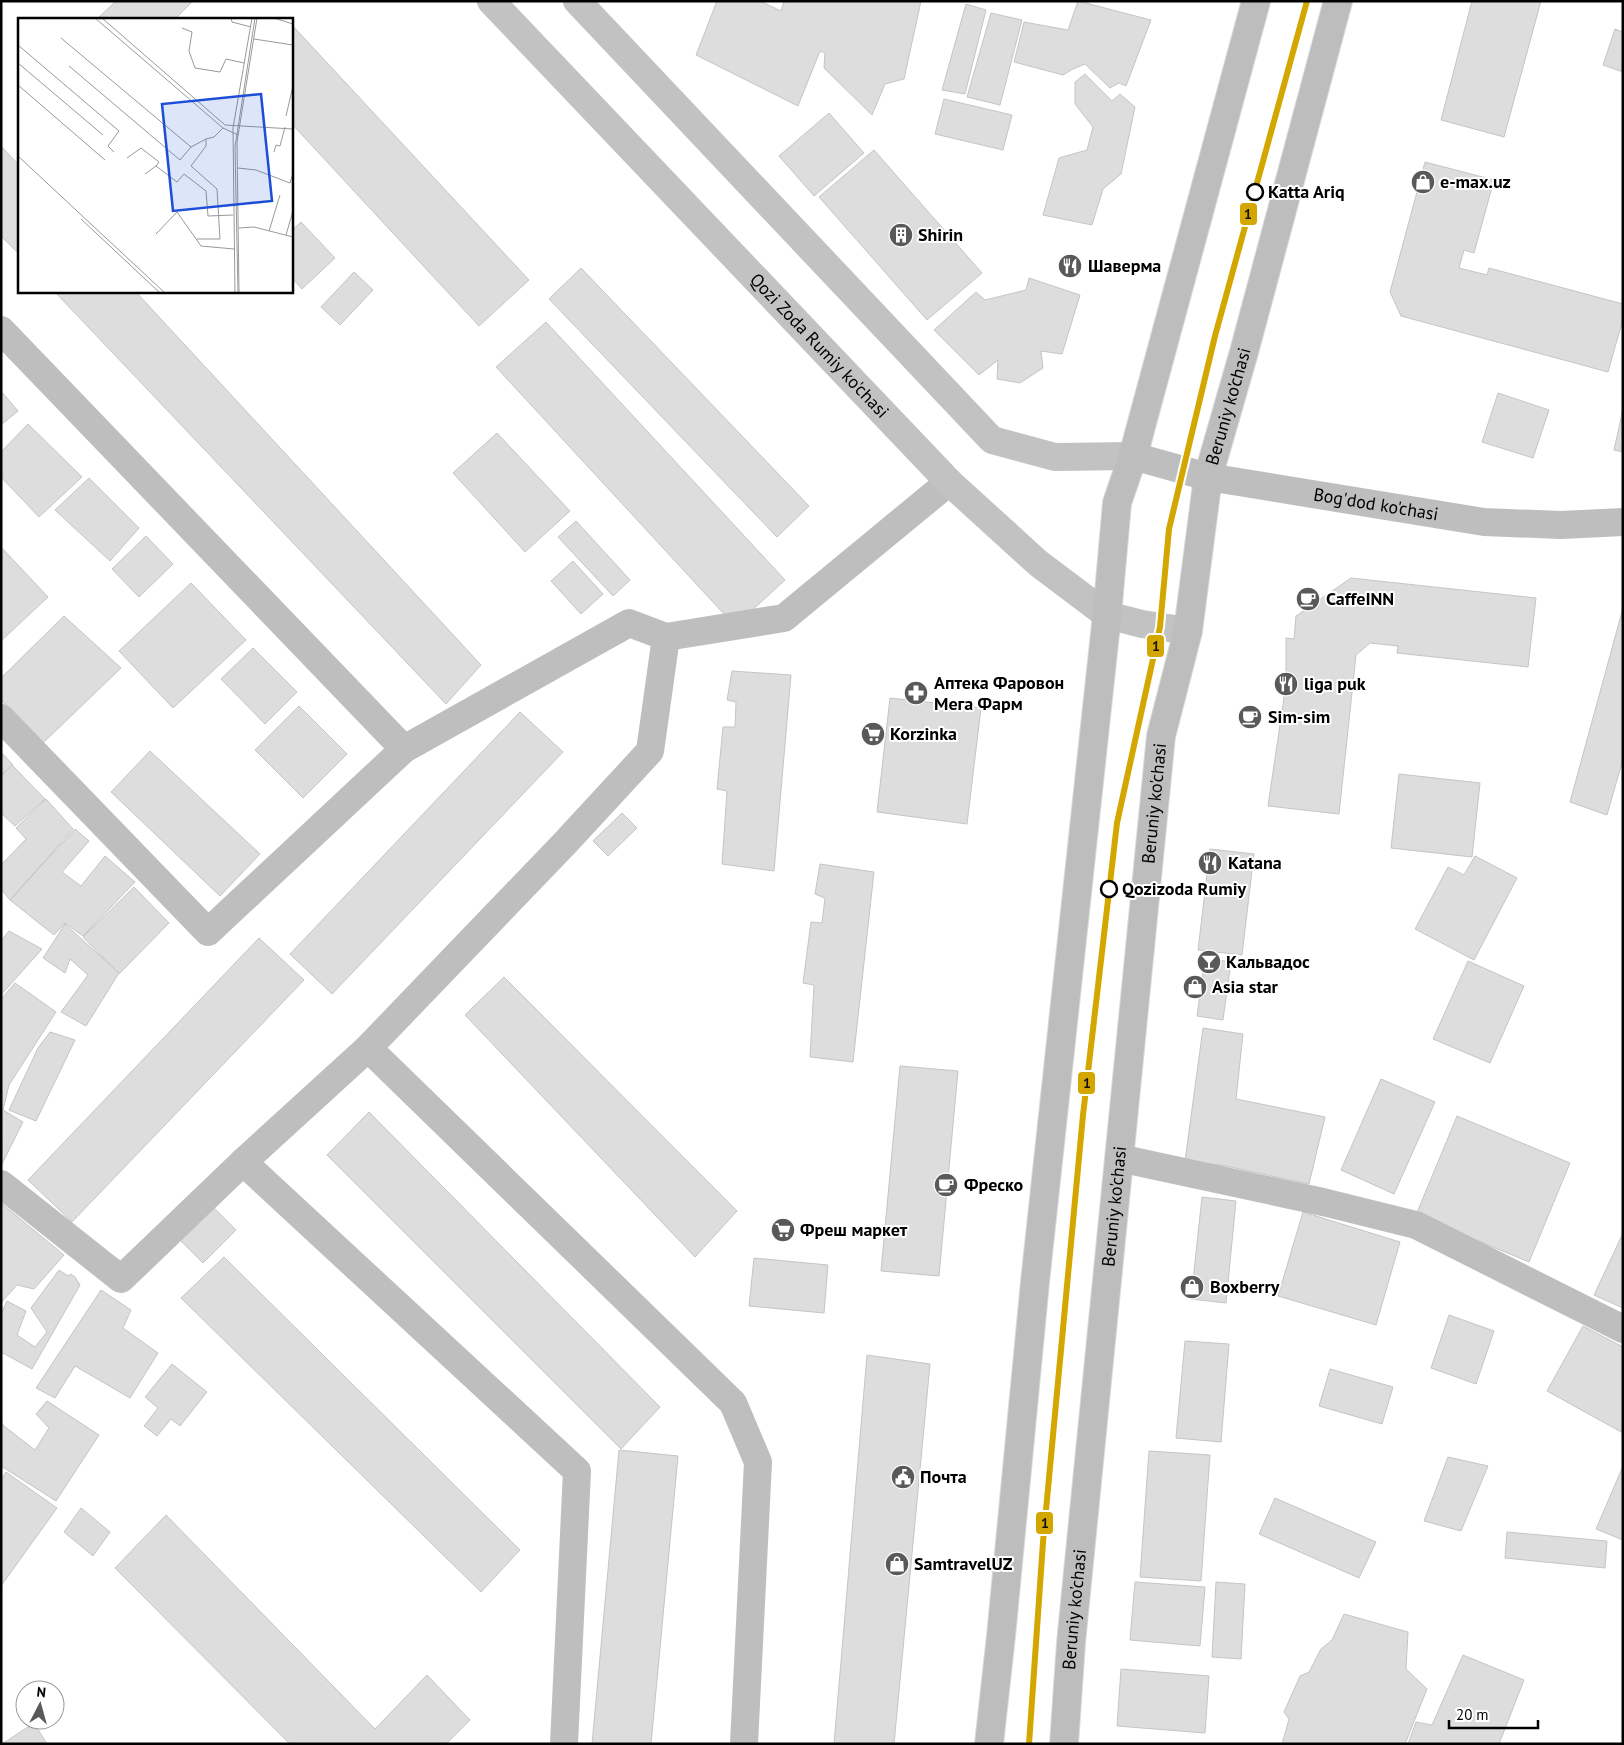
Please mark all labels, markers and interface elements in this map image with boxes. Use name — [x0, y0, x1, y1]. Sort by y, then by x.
inset map — [18, 18, 292, 292]
shop icon: e-max.uz — [1410, 169, 1436, 195]
place label: e-max.uz — [1440, 170, 1511, 193]
place label: Katta Ariq — [1268, 180, 1345, 203]
marker: Katta Ariq — [1246, 183, 1264, 201]
line badge: 1 — [1239, 202, 1258, 226]
text: 1 — [1244, 205, 1252, 223]
building icon: Shirin — [888, 222, 914, 248]
place label: Shirin — [918, 223, 963, 246]
restaurant icon: Шаверма — [1057, 253, 1083, 279]
place label: Шаверма — [1088, 254, 1161, 277]
street label: Qozi Zoda Rumiy ko'chasi — [745, 268, 894, 423]
street label: Beruniy ko'chasi — [1200, 345, 1256, 468]
street label: Bog'dod ko'chasi — [1312, 482, 1440, 525]
cafe icon: CaffeINN — [1295, 586, 1321, 612]
place label: CaffeINN — [1326, 587, 1394, 610]
line badge: 1 — [1146, 634, 1165, 658]
text: 1 — [1152, 637, 1160, 655]
place label: Аптека Фаровон Мега Фарм — [934, 671, 1064, 715]
restaurant icon: liga puk — [1273, 671, 1299, 697]
place label: liga puk — [1304, 672, 1366, 695]
pharmacy icon: Аптека Фаровон Мега Фарм — [903, 680, 929, 706]
cafe icon: Sim-sim — [1237, 704, 1263, 730]
place label: Sim-sim — [1268, 705, 1330, 728]
supermarket icon: Korzinka — [860, 721, 886, 747]
place label: Korzinka — [890, 722, 957, 745]
street label: Beruniy ko'chasi — [1136, 742, 1171, 865]
restaurant icon: Katana — [1197, 850, 1223, 876]
place label: Katana — [1228, 851, 1282, 874]
place label: Qozizoda Rumiy — [1122, 877, 1246, 900]
marker: Qozizoda Rumiy — [1100, 880, 1118, 898]
bar icon: Кальвадос — [1196, 949, 1222, 975]
place label: Кальвадос — [1226, 950, 1310, 973]
shop icon: Asia star — [1182, 974, 1208, 1000]
place label: Asia star — [1212, 975, 1279, 998]
line badge: 1 — [1077, 1071, 1096, 1095]
text: 1 — [1083, 1074, 1091, 1092]
street label: Beruniy ko'chasi — [1096, 1145, 1131, 1268]
cafe icon: Фреско — [933, 1172, 959, 1198]
place label: Фреско — [964, 1173, 1024, 1196]
supermarket icon: Фреш маркет — [770, 1217, 796, 1243]
place label: Фреш маркет — [800, 1218, 908, 1241]
shop icon: Boxberry — [1179, 1274, 1205, 1300]
place label: Boxberry — [1210, 1275, 1280, 1298]
public building icon: Почта — [890, 1464, 916, 1490]
place label: Почта — [920, 1465, 967, 1488]
line badge: 1 — [1035, 1511, 1054, 1535]
text: 1 — [1041, 1514, 1049, 1532]
street label: Beruniy ko'chasi — [1057, 1548, 1091, 1671]
shop icon: SamtravelUZ — [884, 1551, 910, 1577]
place label: SamtravelUZ — [914, 1552, 1013, 1575]
north arrow — [15, 1680, 65, 1730]
text: N — [36, 1683, 47, 1702]
scale bar — [1449, 1698, 1538, 1730]
text: 20 m — [1456, 1705, 1489, 1724]

